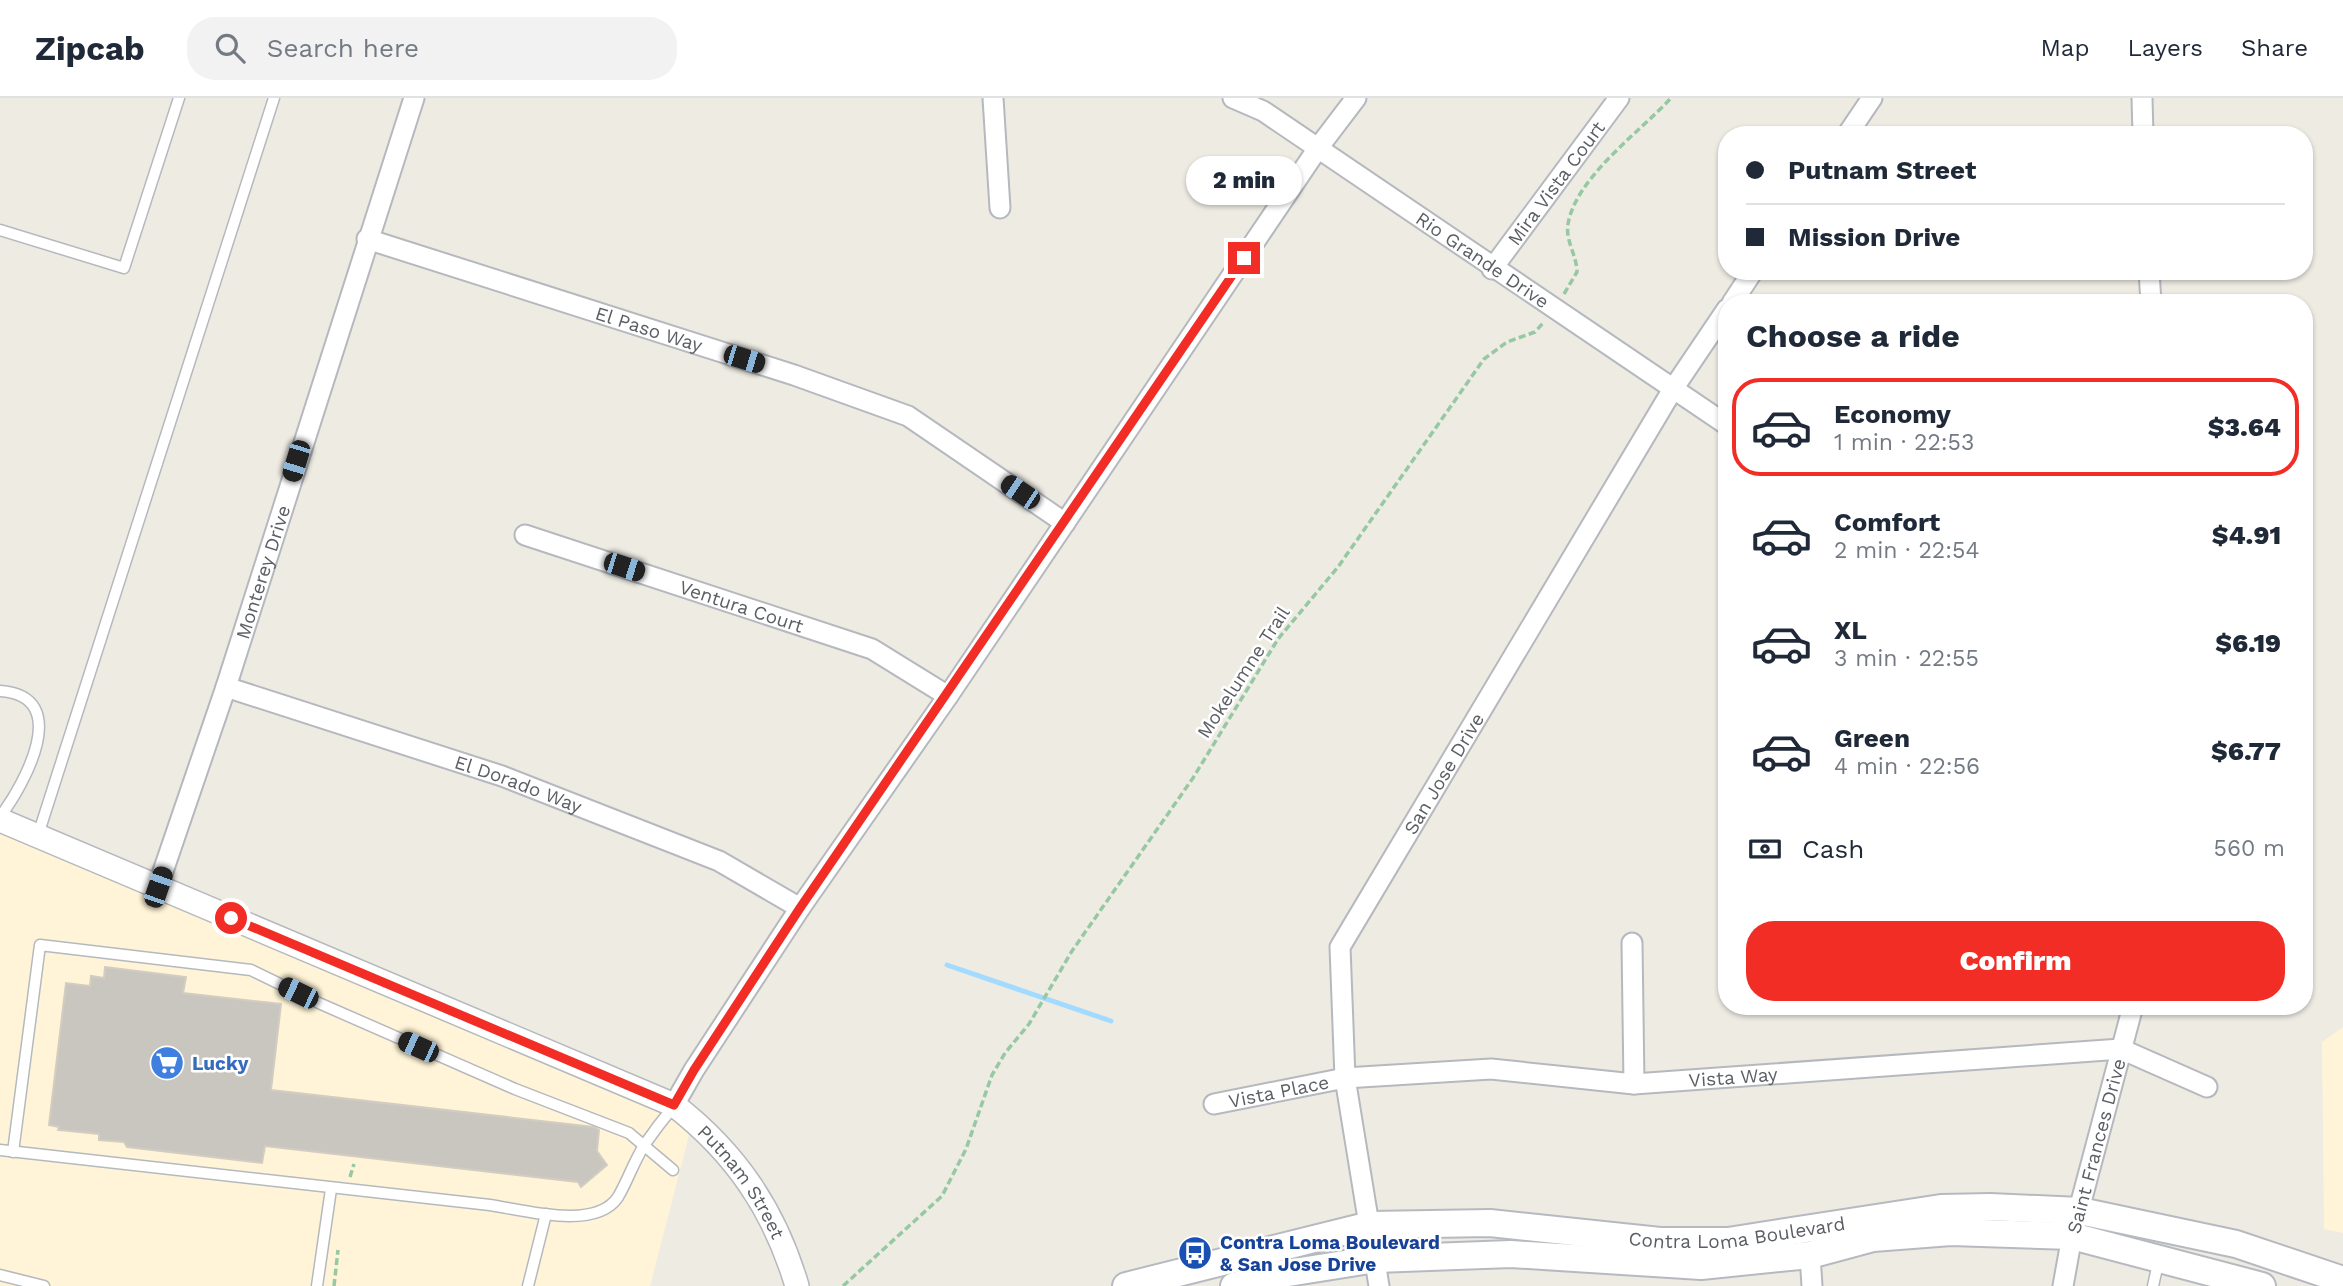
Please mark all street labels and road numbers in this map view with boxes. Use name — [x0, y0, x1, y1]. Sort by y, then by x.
street label: Mira Vista Court — [1503, 117, 1610, 250]
street label: Rio Grande Drive — [1411, 207, 1553, 313]
street label: El Paso Way — [592, 301, 705, 357]
street label: Monterey Drive — [231, 502, 295, 642]
street label: Ventura Court — [676, 576, 807, 638]
street label: Mokelumne Trail — [1192, 602, 1295, 742]
street label: San Jose Drive — [1399, 709, 1489, 839]
street label: El Dorado Way — [452, 750, 585, 818]
street label: Saint Frances Drive — [2062, 1056, 2131, 1236]
street label: Vista Way — [1688, 1063, 1779, 1092]
street label: Vista Place — [1227, 1070, 1331, 1113]
street label: Putnam Street — [693, 1120, 789, 1243]
street label: Contra Loma Boulevard — [1628, 1212, 1847, 1254]

